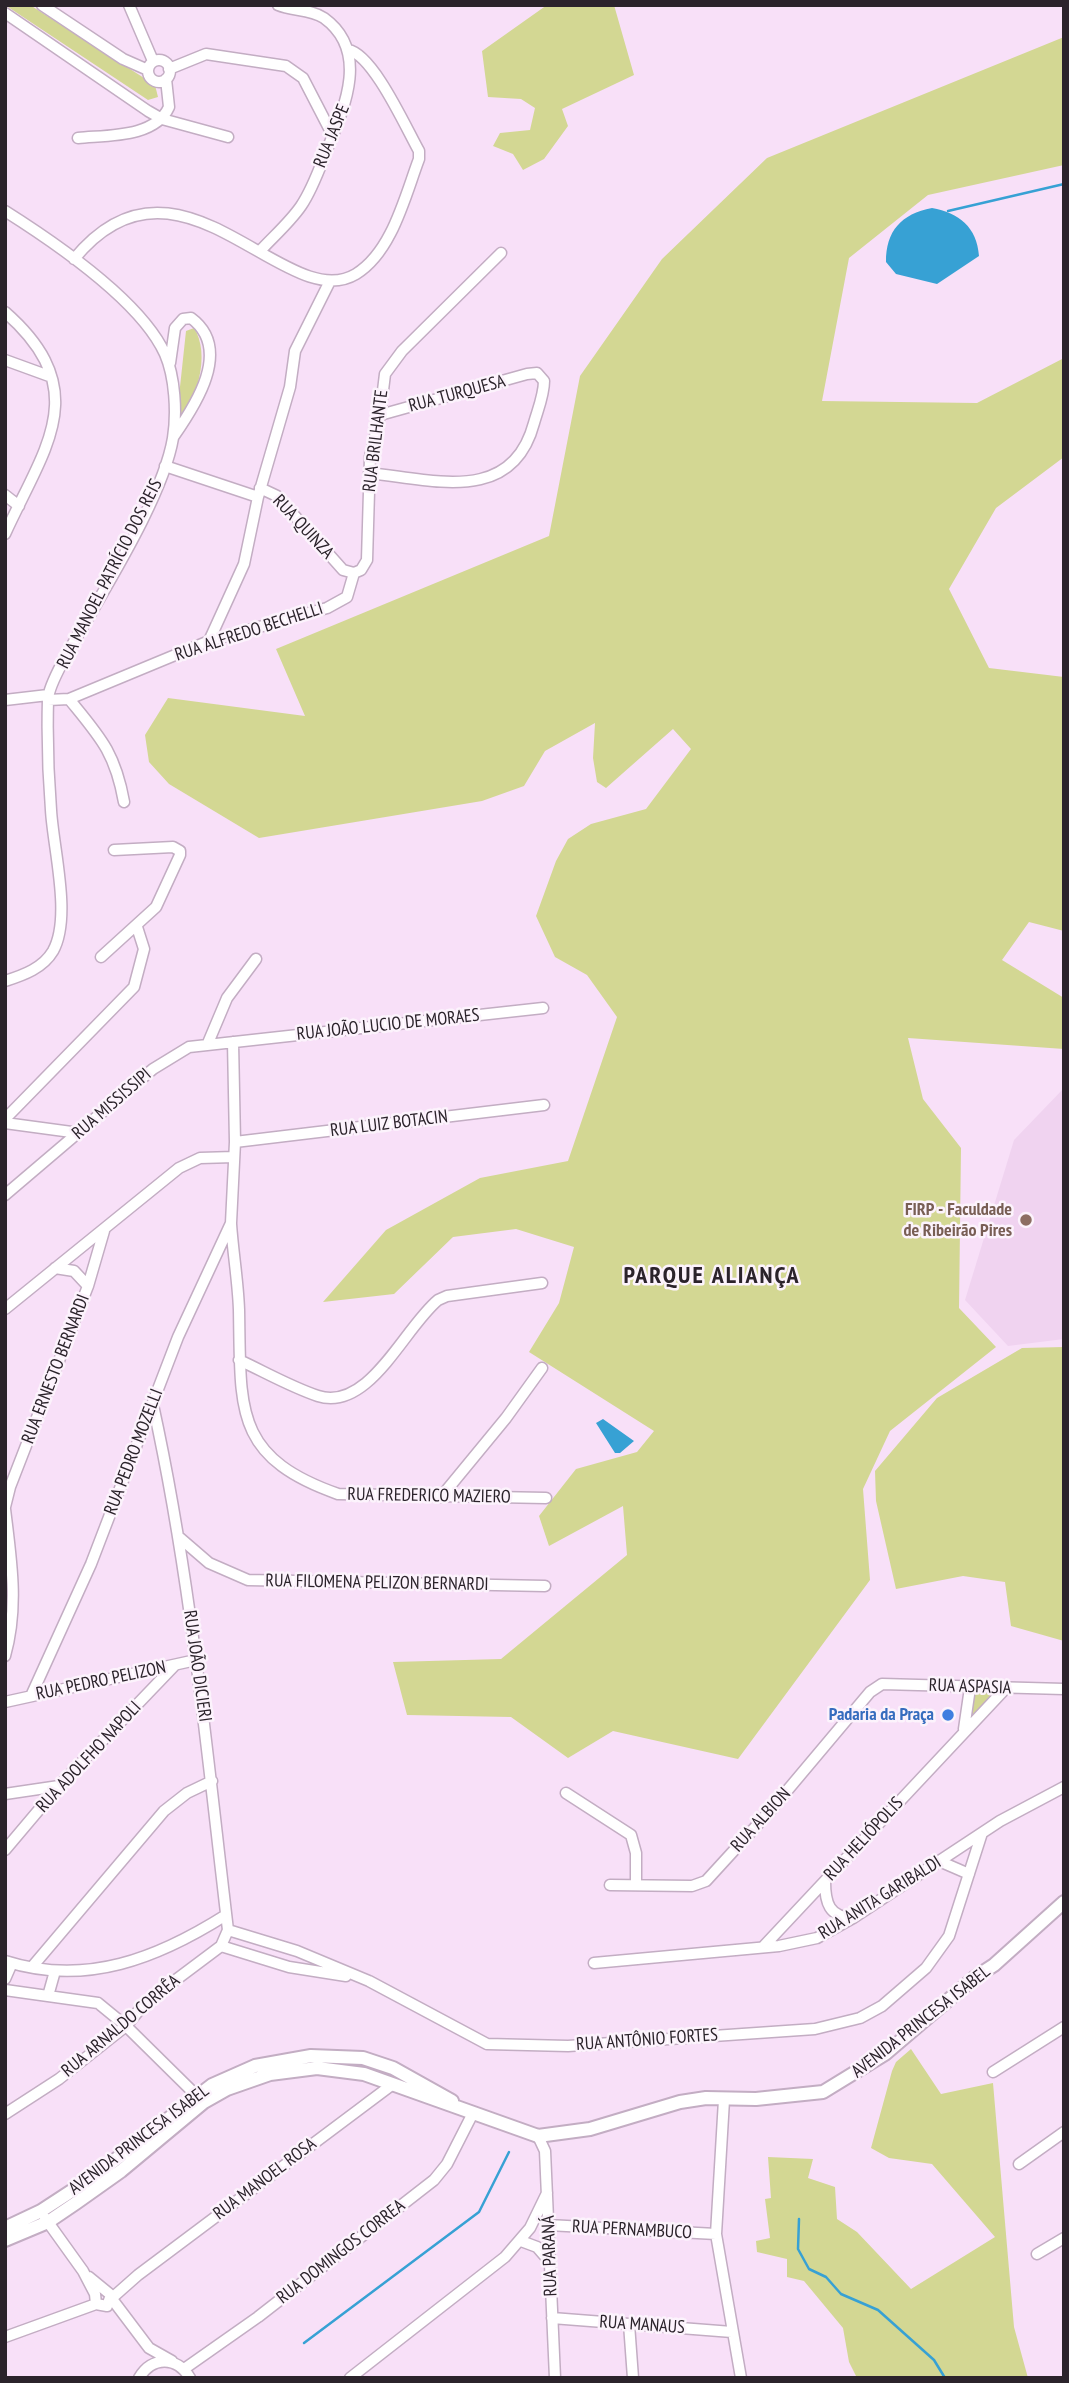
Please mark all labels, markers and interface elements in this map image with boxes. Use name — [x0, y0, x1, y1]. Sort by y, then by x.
street label: RUA JASPE — [309, 101, 355, 171]
street label: RUA TURQUESA — [406, 371, 508, 417]
street label: RUA BRILHANTE — [359, 389, 393, 493]
street label: RUA MANOEL PATRÍCIO DOS REIS — [53, 476, 167, 672]
street label: RUA QUINZA — [268, 491, 338, 563]
street label: RUA ALFREDO BECHELLI — [172, 598, 326, 666]
street label: RUA JOÃO LUCIO DE MORAES — [296, 1005, 480, 1045]
street label: RUA MISSISSIPI — [68, 1064, 156, 1144]
street label: RUA LUIZ BOTACIN — [329, 1106, 449, 1142]
place label: FIRP - Faculdade de Ribeirão Pires — [903, 1199, 1012, 1242]
marker: FIRP - Faculdade de Ribeirão Pires — [1018, 1212, 1034, 1228]
district label: PARQUE ALIANÇA — [625, 1262, 799, 1290]
street label: RUA ERNESTO BERNARDI — [18, 1291, 94, 1447]
street label: RUA PEDRO MOZELLI — [100, 1386, 168, 1518]
street label: RUA FREDERICO MAZIERO — [347, 1484, 511, 1508]
street label: RUA FILOMENA PELIZON BERNARDI — [265, 1570, 489, 1596]
street label: RUA JOÃO DICIERI — [178, 1609, 216, 1723]
street label: RUA PEDRO PELIZON — [34, 1657, 168, 1705]
street label: RUA ASPASIA — [928, 1675, 1012, 1699]
street label: RUA ADOLFHO NAPOLI — [32, 1697, 146, 1817]
place label: Padaria da Praça — [829, 1704, 934, 1726]
marker: Padaria da Praça — [940, 1707, 956, 1723]
street label: RUA ALBION — [727, 1784, 795, 1856]
street label: RUA HELIÓPOLIS — [820, 1793, 908, 1885]
street label: RUA ANITA GARIBALDI — [815, 1852, 945, 1944]
street label: AVENIDA PRINCESA ISABEL — [847, 1961, 995, 2083]
street label: RUA ARNALDO CORRÊA — [58, 1970, 184, 2082]
street label: RUA ANTÔNIO FORTES — [575, 2024, 719, 2056]
street label: AVENIDA PRINCESA ISABEL — [65, 2080, 213, 2200]
street label: RUA MANOEL ROSA — [209, 2133, 321, 2225]
street label: RUA DOMINGOS CORREA — [273, 2195, 409, 2309]
street label: RUA PARANÁ — [538, 2215, 562, 2297]
street label: RUA PERNAMBUCO — [571, 2216, 693, 2244]
street label: RUA MANAUS — [599, 2311, 685, 2339]

